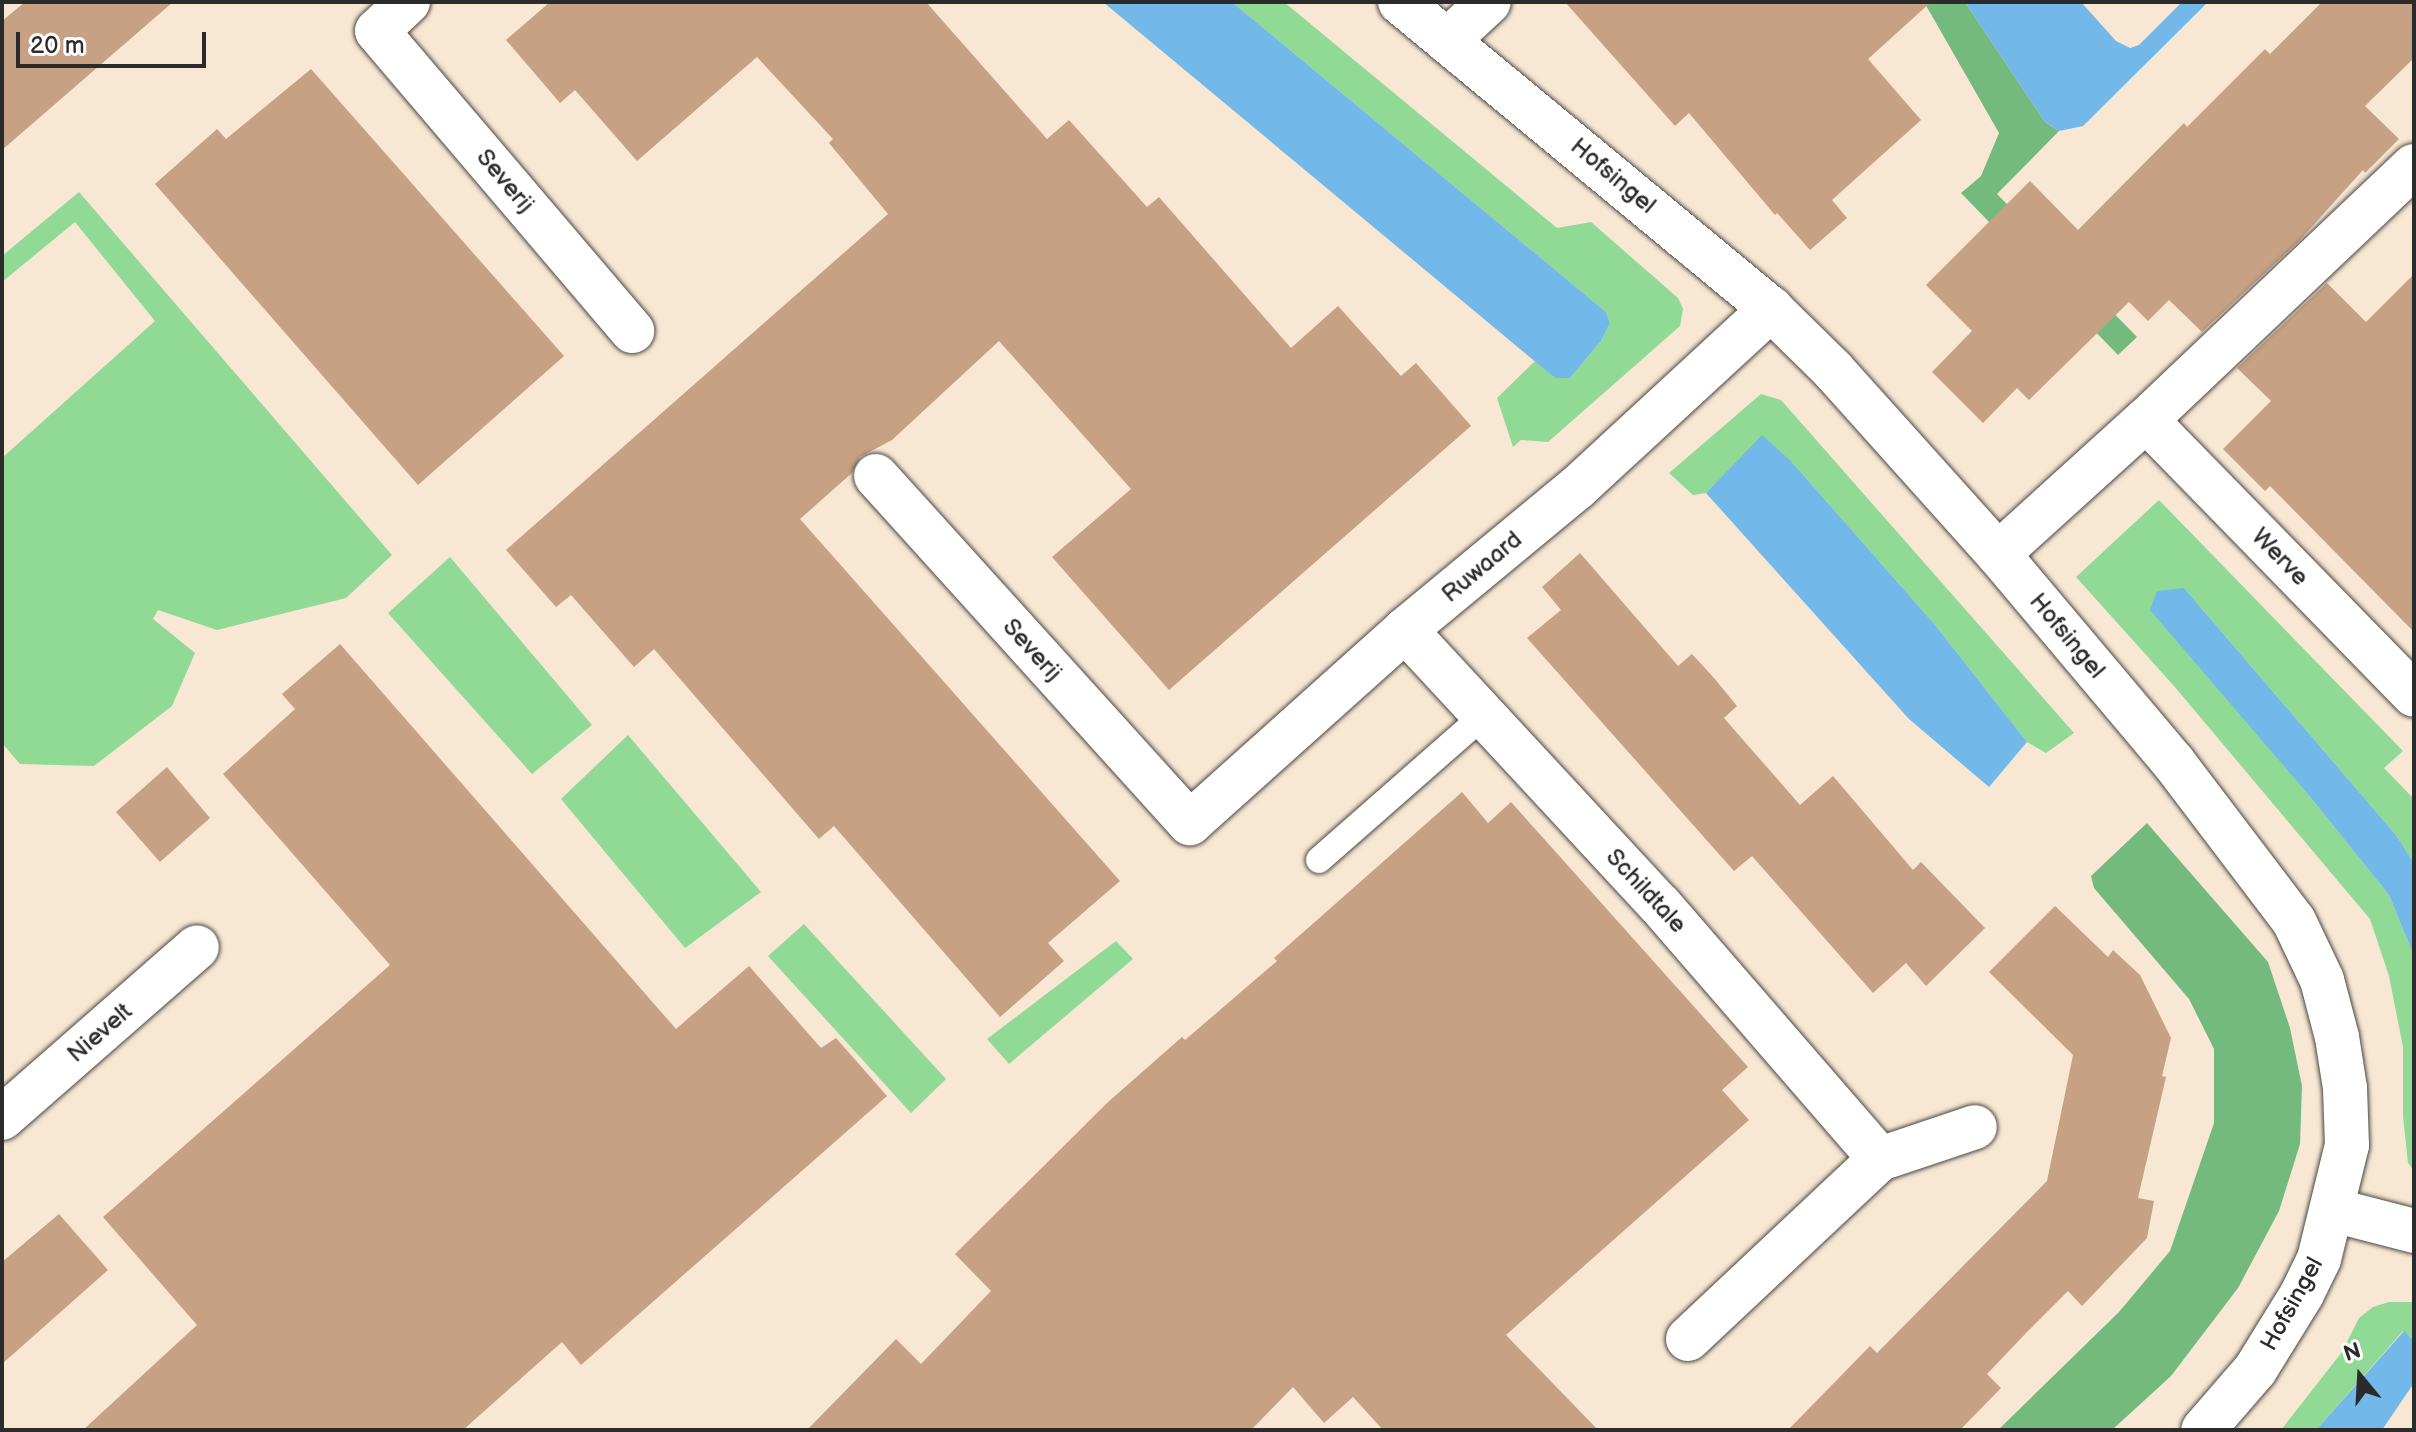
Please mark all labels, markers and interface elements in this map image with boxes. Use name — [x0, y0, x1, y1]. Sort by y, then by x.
scale bar — [20, 16, 210, 66]
text: 20 m — [30, 31, 85, 60]
street label: Hofsingel — [1565, 132, 1661, 220]
street label: Severij — [470, 143, 540, 219]
street label: Werve — [2246, 522, 2314, 592]
street label: Ruwaard — [1436, 525, 1528, 609]
street label: Hofsingel — [2023, 588, 2111, 684]
street label: Severij — [997, 613, 1067, 687]
street label: Schildtale — [1600, 843, 1692, 939]
street label: Nievelt — [62, 997, 138, 1069]
street label: Hofsingel — [2255, 1252, 2329, 1356]
north arrow — [2320, 1336, 2400, 1416]
text: N — [2340, 1337, 2364, 1368]

